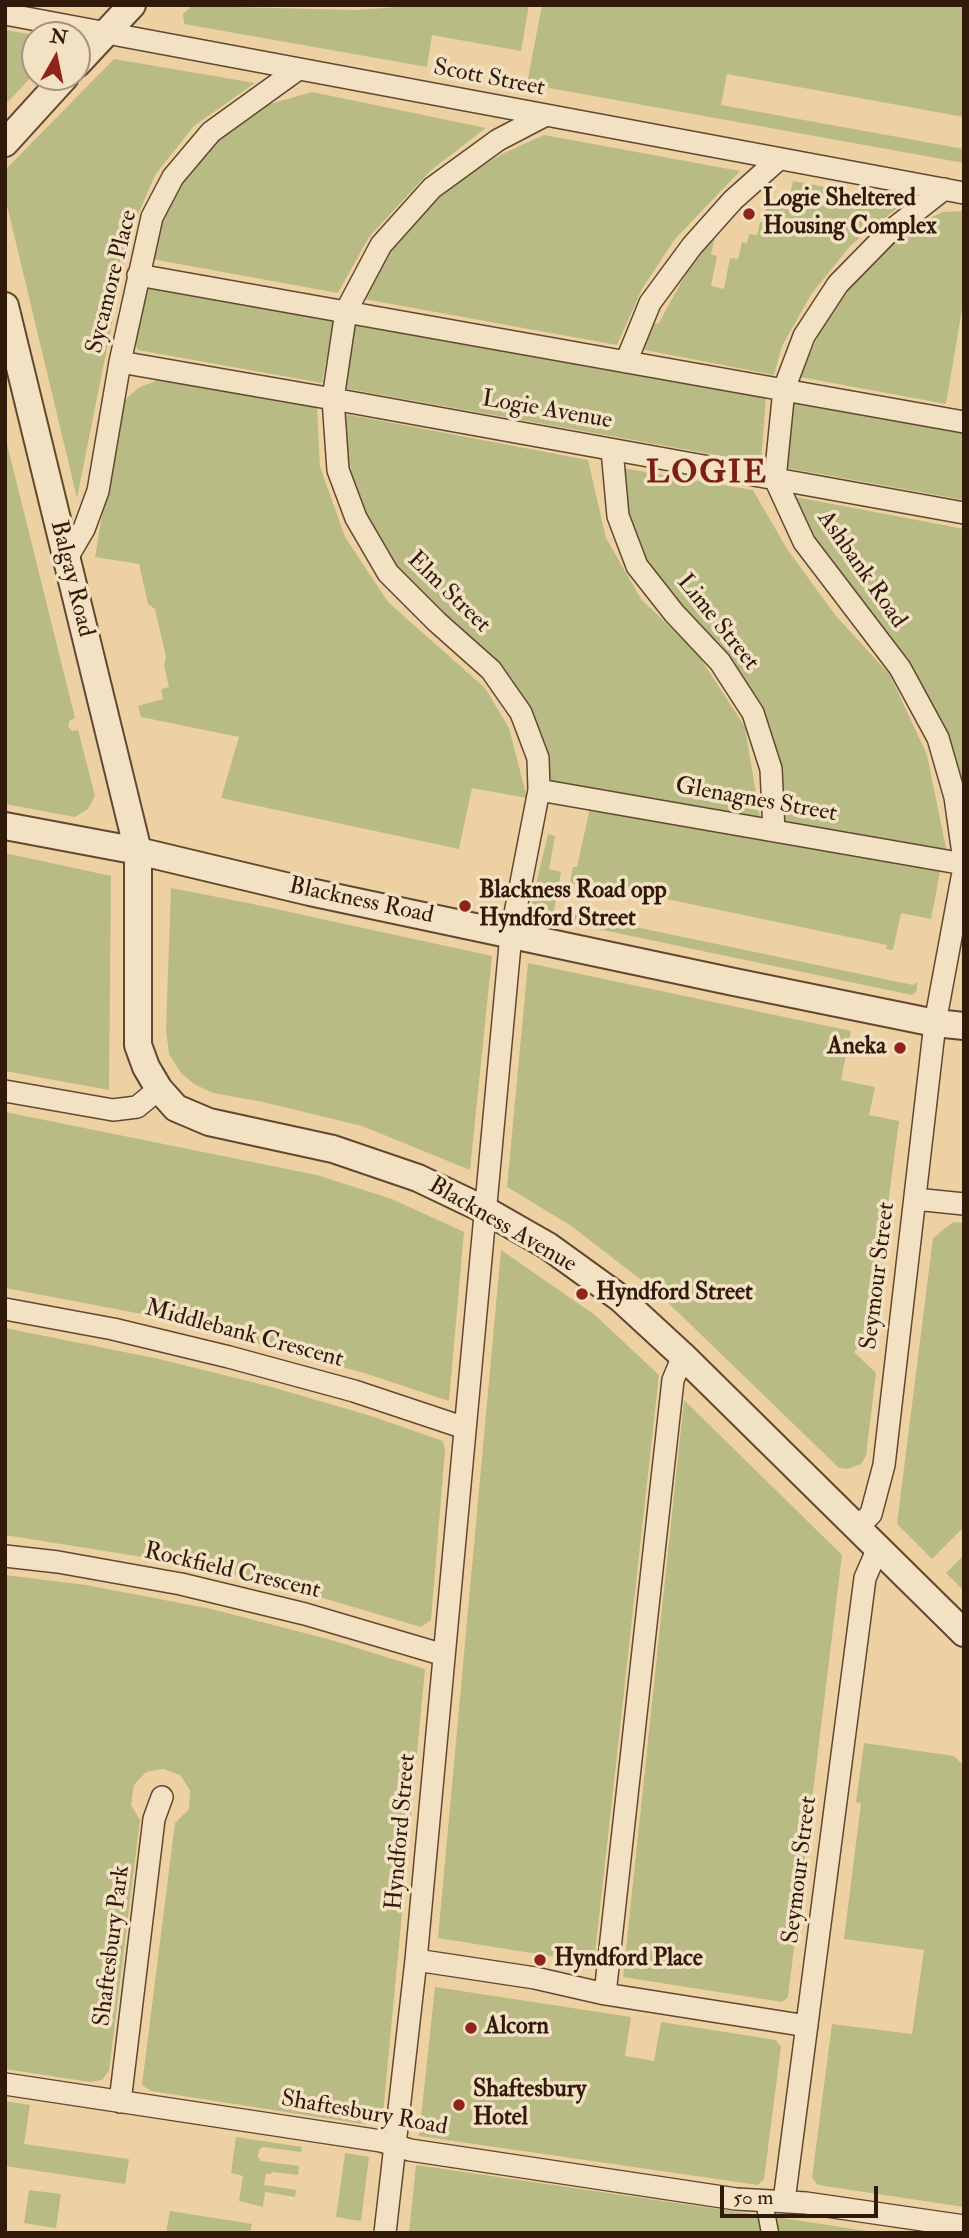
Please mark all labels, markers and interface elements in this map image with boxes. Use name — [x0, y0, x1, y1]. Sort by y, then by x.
north arrow — [21, 21, 91, 91]
text: N — [49, 24, 69, 50]
street label: Scott Street — [431, 54, 547, 104]
place label: Logie Sheltered Housing Complex — [763, 186, 937, 242]
marker: Logie Sheltered Housing Complex — [741, 206, 757, 222]
street label: Sycamore Place — [81, 207, 145, 357]
street label: Logie Avenue — [480, 385, 614, 437]
district label: LOGIE — [647, 456, 767, 494]
street label: Ashbank Road — [810, 506, 912, 634]
street label: Balgay Road — [43, 518, 99, 640]
street label: Elm Street — [400, 546, 496, 640]
street label: Lime Street — [670, 569, 764, 677]
street label: Glenagnes Street — [673, 773, 839, 829]
street label: Blackness Road — [286, 873, 436, 931]
place label: Blackness Road opp Hyndford Street — [479, 878, 667, 934]
marker: Blackness Road opp Hyndford Street — [457, 898, 473, 914]
place label: Aneka — [827, 1034, 886, 1062]
marker: Aneka — [892, 1040, 908, 1056]
street label: Blackness Avenue — [423, 1172, 581, 1280]
street label: Seymour Street — [856, 1201, 902, 1351]
place label: Hyndford Street — [596, 1280, 753, 1308]
marker: Hyndford Street — [574, 1286, 590, 1302]
street label: Middlebank Crescent — [142, 1295, 346, 1375]
street label: Rockfield Crescent — [141, 1538, 323, 1606]
street label: Hyndford Street — [381, 1753, 423, 1911]
street label: Seymour Street — [778, 1795, 824, 1945]
street label: Shaftesbury Park — [89, 1864, 137, 2028]
place label: Hyndford Place — [554, 1946, 703, 1974]
marker: Hyndford Place — [532, 1952, 548, 1968]
place label: Alcorn — [485, 2014, 549, 2042]
marker: Alcorn — [463, 2020, 479, 2036]
place label: Shaftesbury Hotel — [473, 2077, 586, 2133]
street label: Shaftesbury Road — [279, 2085, 449, 2143]
marker: Shaftesbury Hotel — [451, 2097, 467, 2113]
scale bar — [724, 2172, 881, 2216]
text: 50 m — [733, 2184, 774, 2211]

